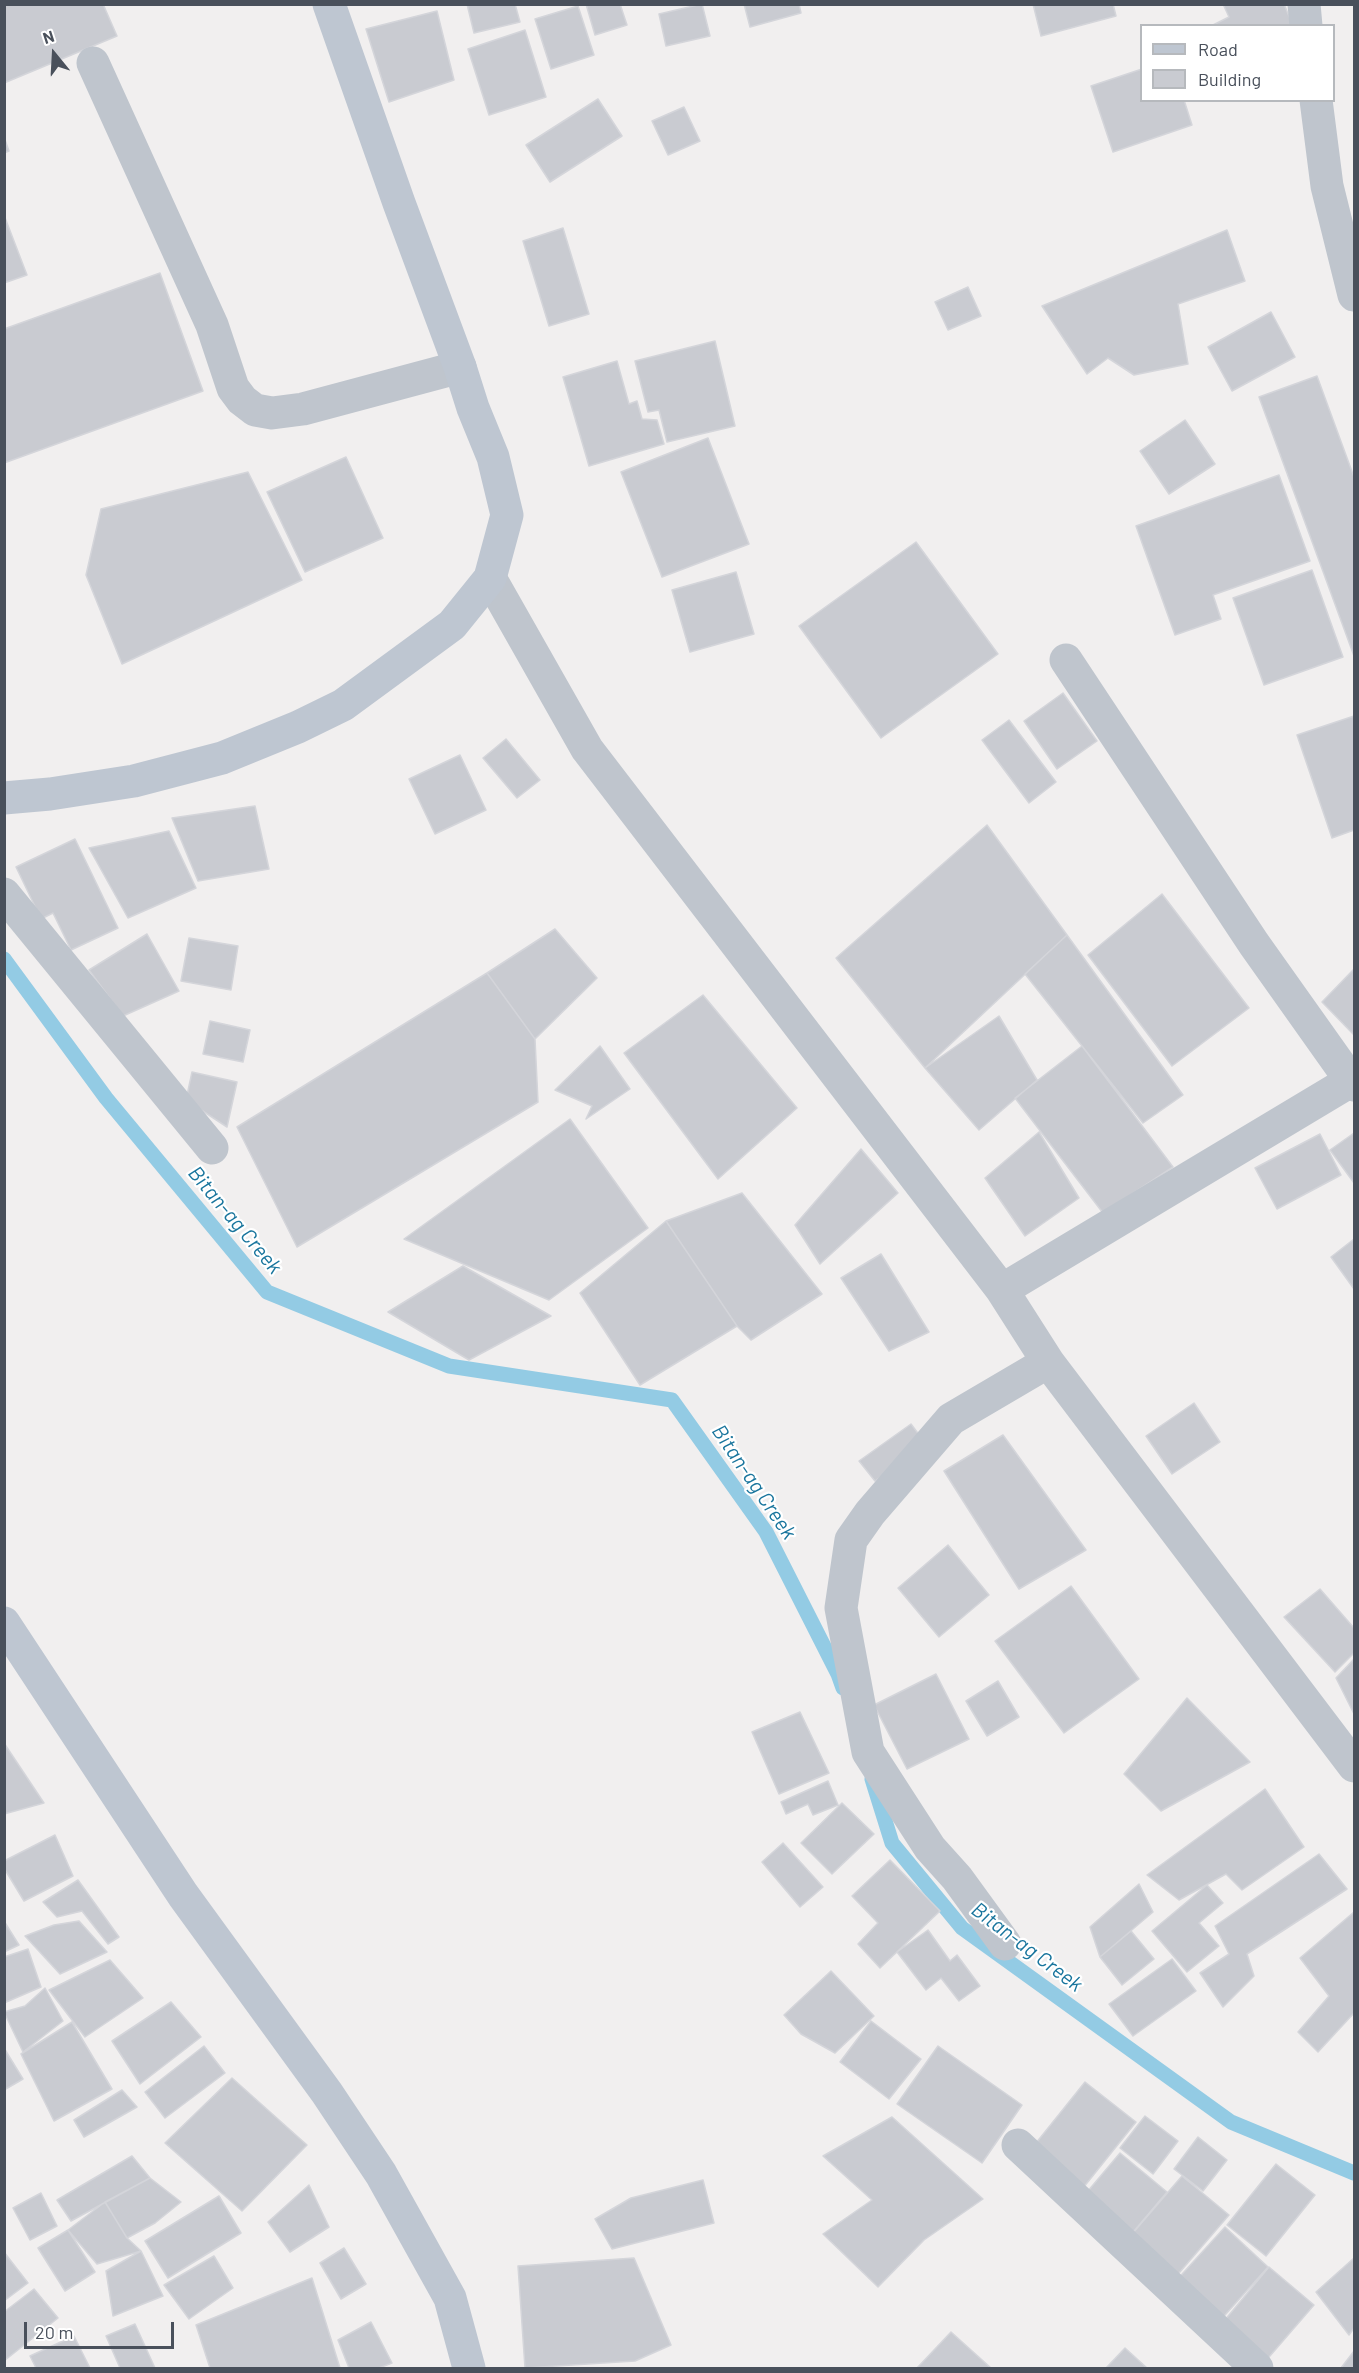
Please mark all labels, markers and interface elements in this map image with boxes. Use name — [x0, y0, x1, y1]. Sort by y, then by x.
north arrow — [24, 24, 84, 84]
legend — [1140, 24, 1335, 102]
text: N — [40, 26, 56, 47]
text: Road — [1198, 38, 1238, 60]
text: Building — [1198, 68, 1261, 90]
water label: Bitan-ag Creek — [183, 1161, 287, 1279]
water label: Bitan-ag Creek — [706, 1420, 802, 1544]
water label: Bitan-ag Creek — [966, 1897, 1088, 1997]
scale bar — [27, 2310, 177, 2348]
text: 20 m — [35, 2321, 73, 2343]

